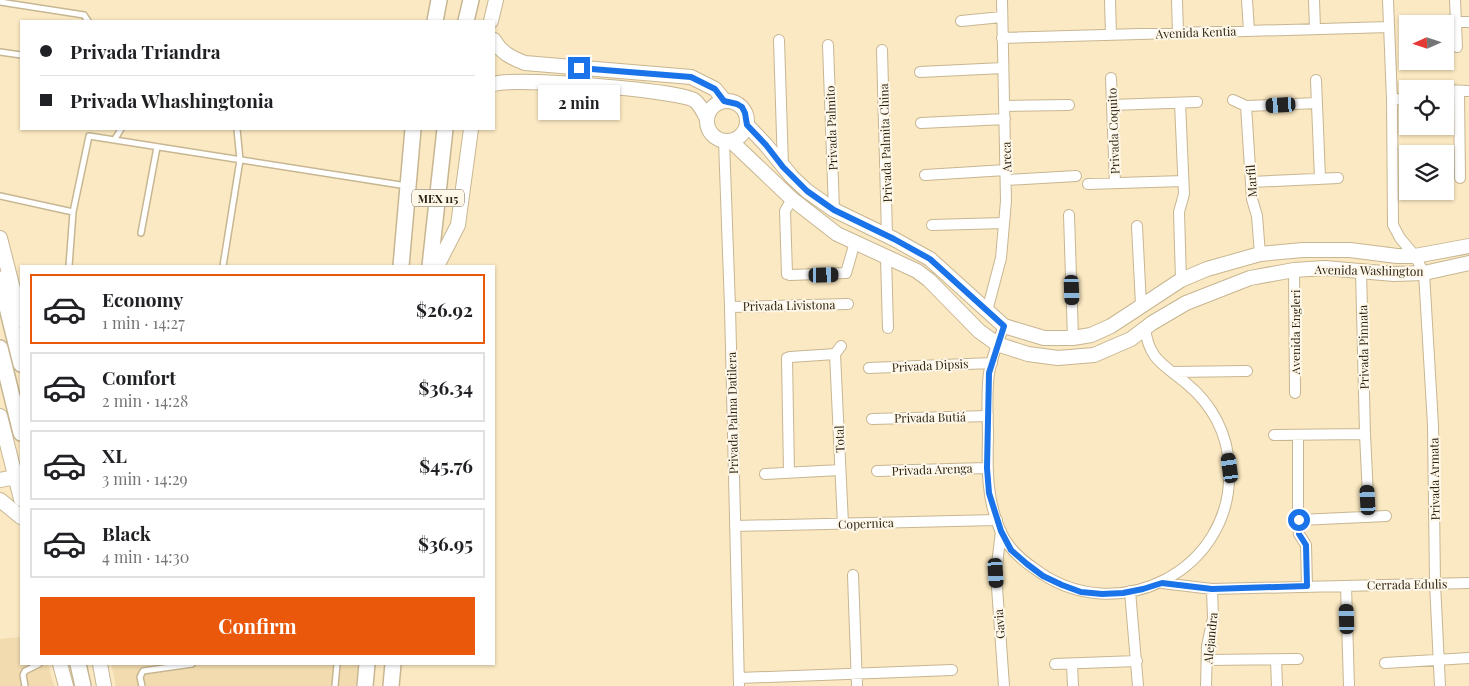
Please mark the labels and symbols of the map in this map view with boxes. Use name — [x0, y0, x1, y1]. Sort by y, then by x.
north arrow — [1399, 15, 1454, 70]
street label: Avenida Kentia — [1154, 23, 1237, 41]
route end — [568, 57, 590, 79]
street label: Privada Palmita China — [875, 83, 895, 203]
street label: Privada Palmito — [822, 85, 840, 171]
callout: 2 min — [538, 86, 620, 120]
street label: Privada Coquito — [1103, 87, 1123, 174]
car — [1265, 97, 1296, 113]
street label: Areca — [997, 141, 1015, 174]
street label: Marfil — [1242, 164, 1260, 198]
road number: MEX 115 — [412, 190, 464, 207]
street label: Avenida Washington — [1313, 261, 1424, 279]
car — [808, 267, 839, 283]
car — [1063, 275, 1080, 305]
street label: Avenida Engleri — [1287, 289, 1303, 375]
street label: Privada Livistona — [743, 296, 836, 314]
street label: Privada Pinnata — [1354, 305, 1372, 389]
street label: Privada Palma Datilera — [723, 352, 741, 474]
street label: Privada Dipsis — [891, 355, 969, 375]
street label: Privada Butiá — [894, 408, 966, 426]
street label: Total — [831, 425, 847, 453]
street label: Privada Armata — [1425, 437, 1443, 521]
car — [1220, 452, 1239, 484]
street label: Privada Arenga — [891, 460, 973, 478]
car — [1359, 485, 1376, 515]
route start — [1288, 509, 1310, 531]
street label: Copernica — [838, 514, 894, 532]
car — [987, 558, 1004, 588]
street label: Cerrada Edulis — [1367, 575, 1447, 593]
car — [1338, 604, 1355, 634]
street label: Gavia — [990, 609, 1008, 639]
street label: Alejandra — [1199, 611, 1221, 665]

